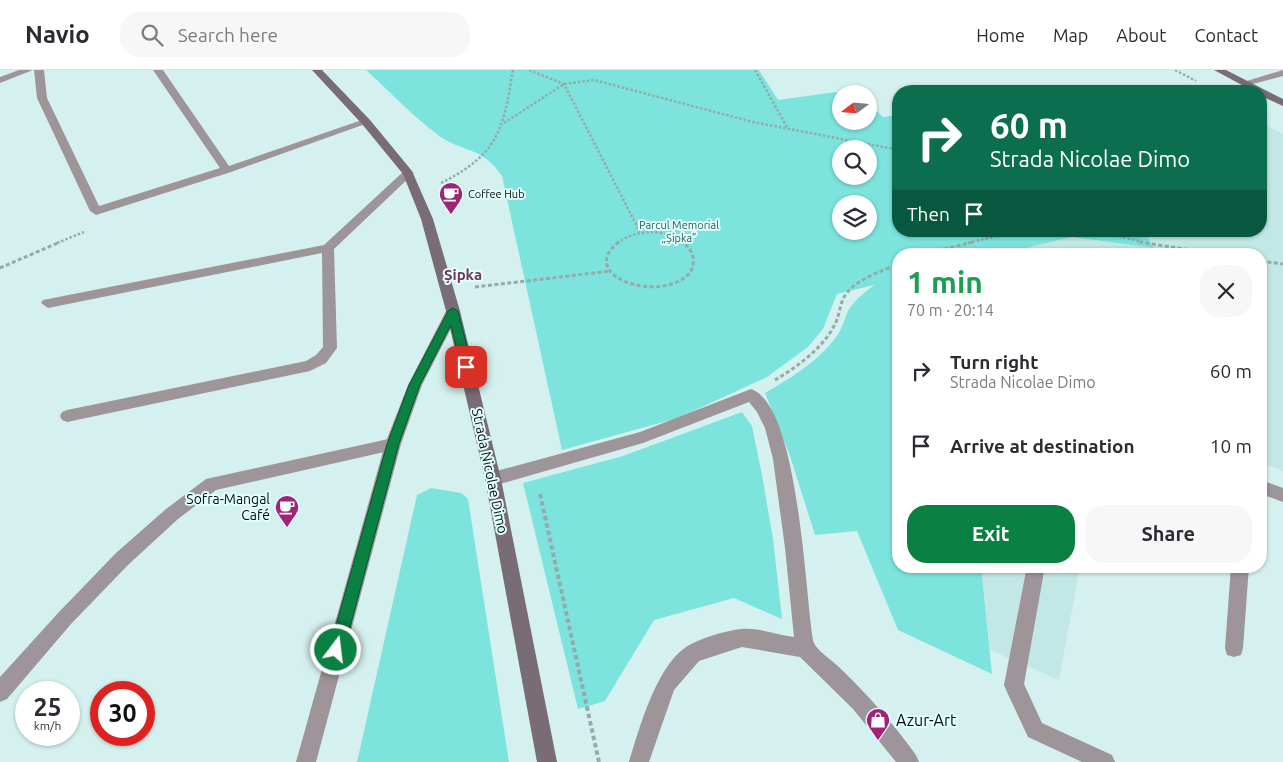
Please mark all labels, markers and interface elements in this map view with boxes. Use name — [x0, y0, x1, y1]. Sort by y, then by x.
search box — [120, 12, 470, 57]
text: Navio — [25, 21, 90, 48]
icon: search — [138, 21, 166, 49]
text: Search here — [178, 24, 278, 46]
text: Home — [976, 25, 1025, 45]
text: Map — [1053, 25, 1088, 45]
text: About — [1116, 25, 1166, 45]
text: Contact — [1194, 25, 1258, 45]
north arrow — [832, 85, 878, 130]
map controls — [832, 85, 877, 240]
icon: right — [907, 105, 972, 170]
text: 60 m — [990, 105, 1068, 145]
button: search — [832, 140, 877, 185]
text: Strada Nicolae Dimo — [990, 146, 1190, 171]
cafe icon: Coffee Hub — [438, 181, 464, 215]
place label: Coffee Hub — [468, 188, 525, 200]
button: layers — [832, 195, 877, 240]
icon: arrive — [960, 200, 988, 228]
text: Then — [907, 203, 950, 225]
park label: Parcul Memorial „Șipka” — [639, 219, 719, 244]
text: 1 min — [907, 265, 983, 299]
button: close — [1200, 265, 1252, 317]
district label: Șipka — [444, 266, 482, 283]
text: 70 m · 20:14 — [907, 301, 994, 319]
pin — [445, 346, 487, 388]
text: Turn right — [950, 351, 1038, 373]
icon: arrive — [452, 353, 480, 381]
icon: right — [907, 357, 935, 385]
text: 60 m — [1210, 360, 1252, 382]
text: Strada Nicolae Dimo — [950, 373, 1096, 391]
street label: Strada Nicolae Dimo — [469, 407, 511, 535]
icon: arrive — [907, 432, 935, 460]
text: Arrive at destination — [950, 435, 1135, 457]
text: 10 m — [1210, 435, 1252, 457]
place label: Sofra-Mangal Café — [186, 491, 270, 523]
cafe icon: Sofra-Mangal Café — [274, 494, 300, 528]
button: Exit — [907, 505, 1075, 563]
button: Share — [1085, 505, 1252, 563]
position arrow — [309, 623, 361, 675]
speed limit sign: 30 — [90, 681, 155, 746]
text: 25 — [33, 693, 62, 721]
shop icon: Azur-Art — [865, 707, 891, 741]
place label: Azur-Art — [896, 711, 957, 729]
text: km/h — [34, 719, 61, 732]

